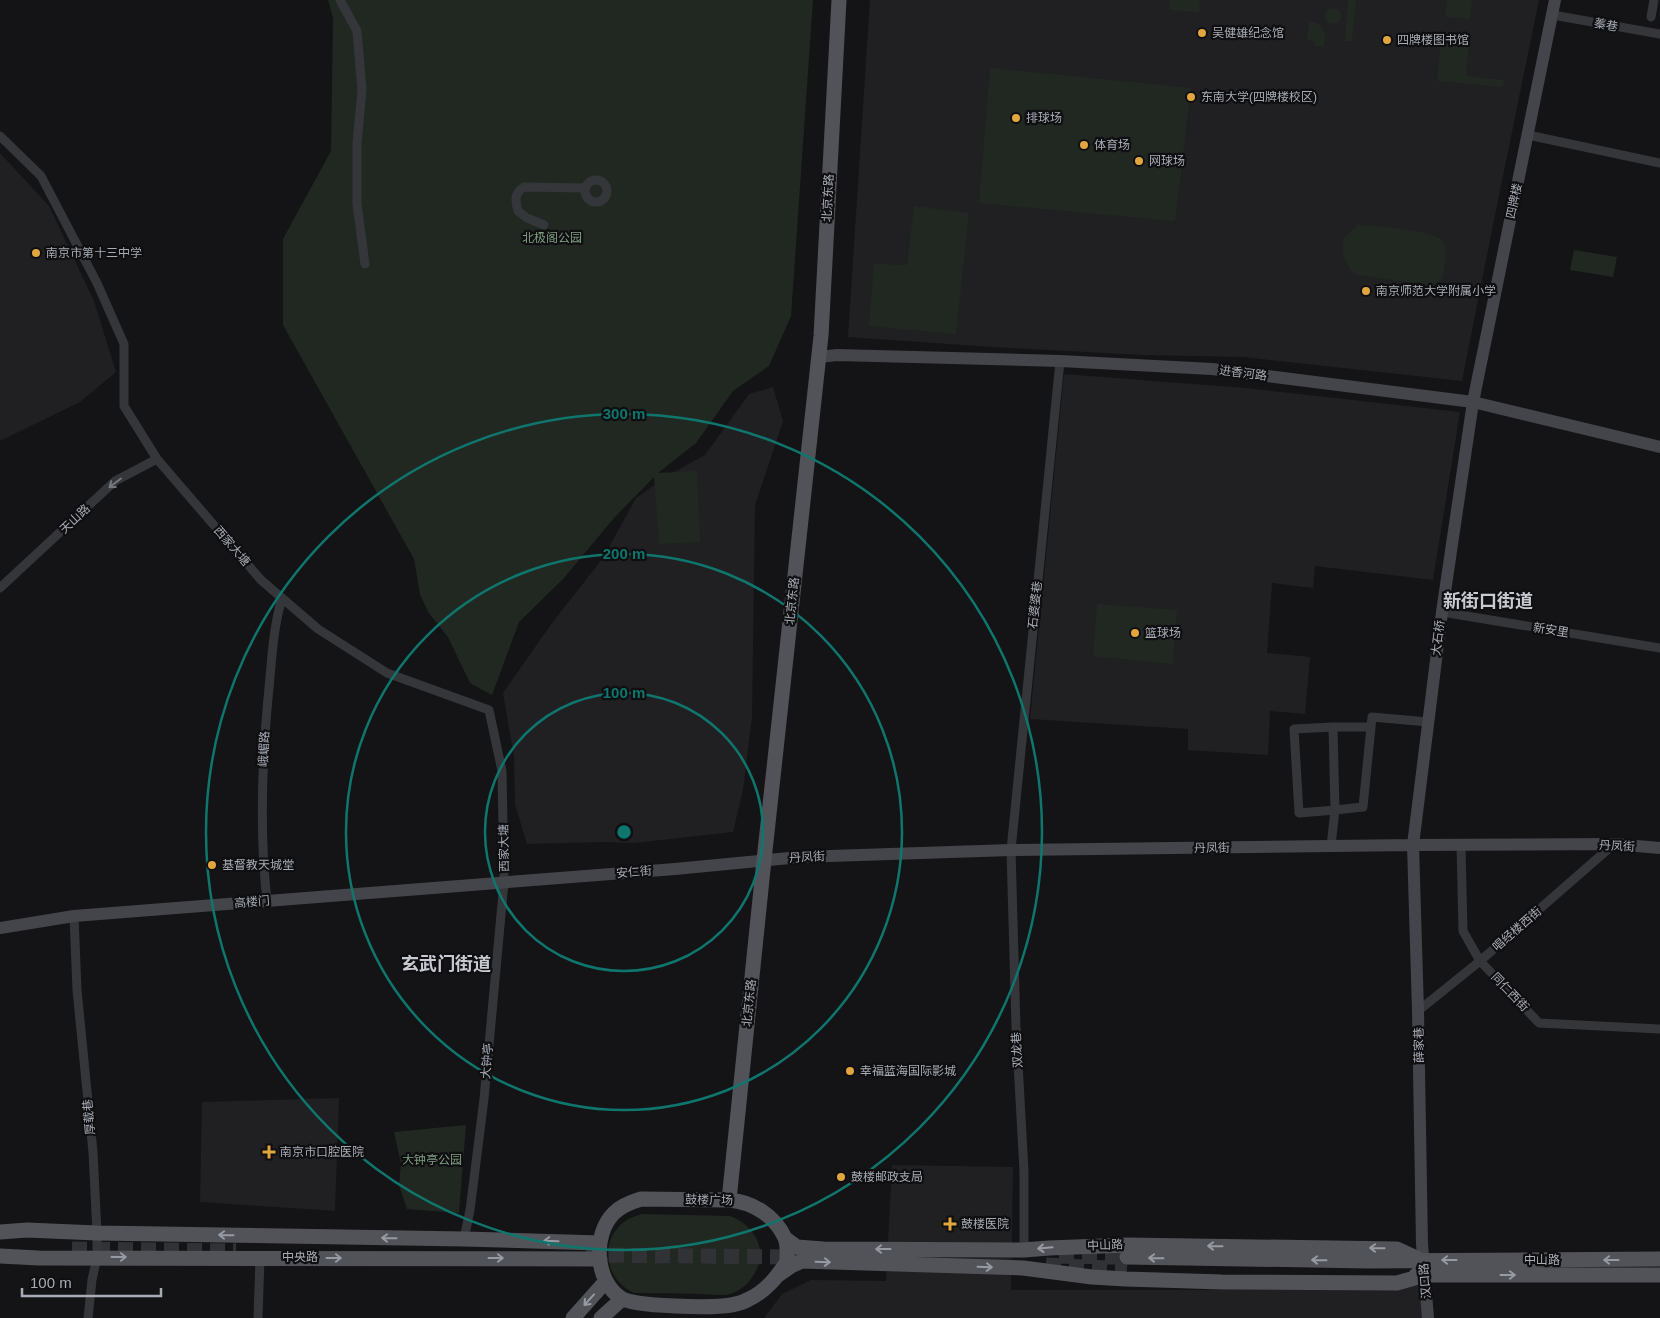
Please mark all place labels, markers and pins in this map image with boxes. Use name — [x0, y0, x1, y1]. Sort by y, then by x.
place label: 吴健雄纪念馆 — [1212, 26, 1284, 40]
marker: 吴健雄纪念馆 — [1196, 27, 1208, 39]
place label: 四牌楼图书馆 — [1397, 33, 1469, 47]
marker: 四牌楼图书馆 — [1381, 34, 1393, 46]
place label: 东南大学(四牌楼校区) — [1201, 90, 1317, 104]
marker: 东南大学(四牌楼校区) — [1185, 91, 1197, 103]
place label: 排球场 — [1026, 111, 1062, 125]
marker: 排球场 — [1010, 112, 1022, 124]
place label: 体育场 — [1094, 138, 1130, 152]
marker: 体育场 — [1078, 139, 1090, 151]
place label: 网球场 — [1149, 154, 1185, 168]
marker: 网球场 — [1133, 155, 1145, 167]
place label: 南京市第十三中学 — [46, 246, 142, 260]
marker: 南京市第十三中学 — [30, 247, 42, 259]
place label: 南京师范大学附属小学 — [1376, 284, 1496, 298]
marker: 南京师范大学附属小学 — [1360, 285, 1372, 297]
place label: 篮球场 — [1145, 626, 1181, 640]
marker: 篮球场 — [1129, 627, 1141, 639]
centre of rings — [615, 823, 633, 841]
place label: 基督教天城堂 — [222, 858, 294, 872]
marker: 基督教天城堂 — [206, 859, 218, 871]
place label: 幸福蓝海国际影城 — [860, 1064, 956, 1078]
marker: 幸福蓝海国际影城 — [844, 1065, 856, 1077]
marker: 南京市口腔医院 — [262, 1145, 276, 1159]
place label: 南京市口腔医院 — [280, 1145, 364, 1159]
place label: 鼓楼邮政支局 — [851, 1170, 923, 1184]
marker: 鼓楼邮政支局 — [835, 1171, 847, 1183]
marker: 鼓楼医院 — [943, 1217, 957, 1231]
place label: 鼓楼医院 — [961, 1217, 1009, 1231]

